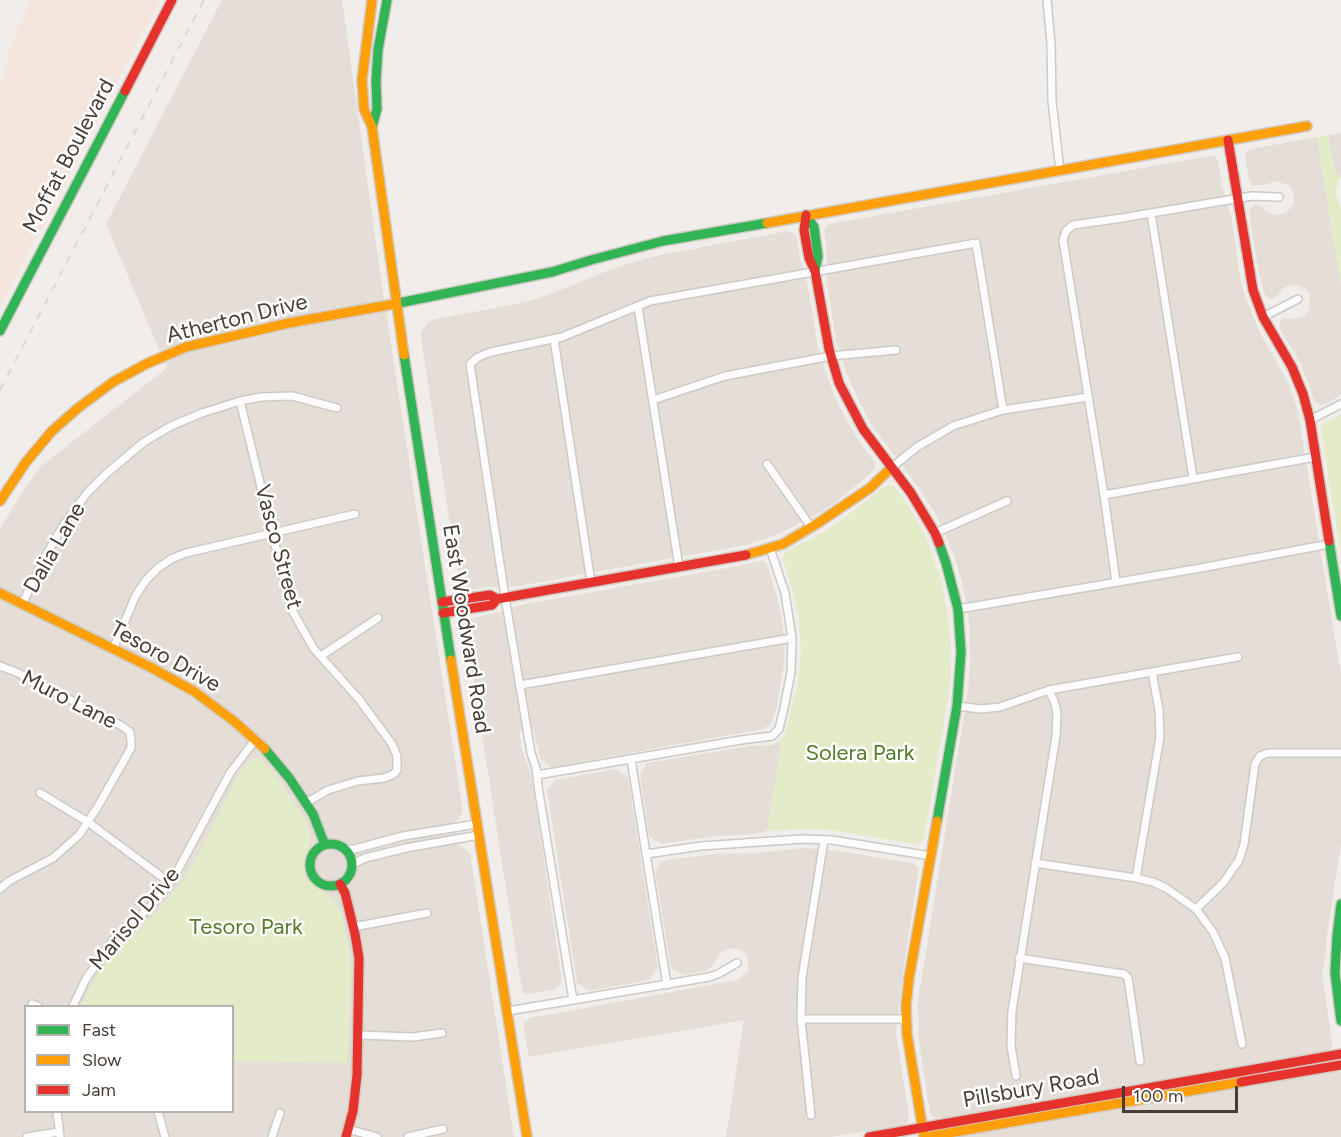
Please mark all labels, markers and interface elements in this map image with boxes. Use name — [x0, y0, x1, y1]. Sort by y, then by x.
street label: Moffat Boulevard — [17, 75, 121, 237]
street label: Atherton Drive — [164, 289, 310, 349]
street label: Vasco Street — [249, 482, 307, 612]
street label: Dalia Lane — [19, 498, 91, 598]
street label: East Woodward Road — [436, 522, 496, 736]
street label: Tesoro Drive — [105, 616, 225, 698]
street label: Muro Lane — [17, 665, 121, 735]
park label: Solera Park — [805, 741, 915, 767]
street label: Marisol Drive — [84, 862, 186, 976]
park label: Tesoro Park — [189, 915, 303, 941]
legend — [24, 1005, 234, 1113]
text: Fast — [82, 1019, 116, 1041]
text: Slow — [82, 1049, 121, 1071]
street label: Pillsbury Road — [961, 1064, 1101, 1114]
scale bar — [1125, 1074, 1240, 1112]
text: Jam — [82, 1079, 116, 1101]
text: 100 m — [1133, 1085, 1183, 1107]

